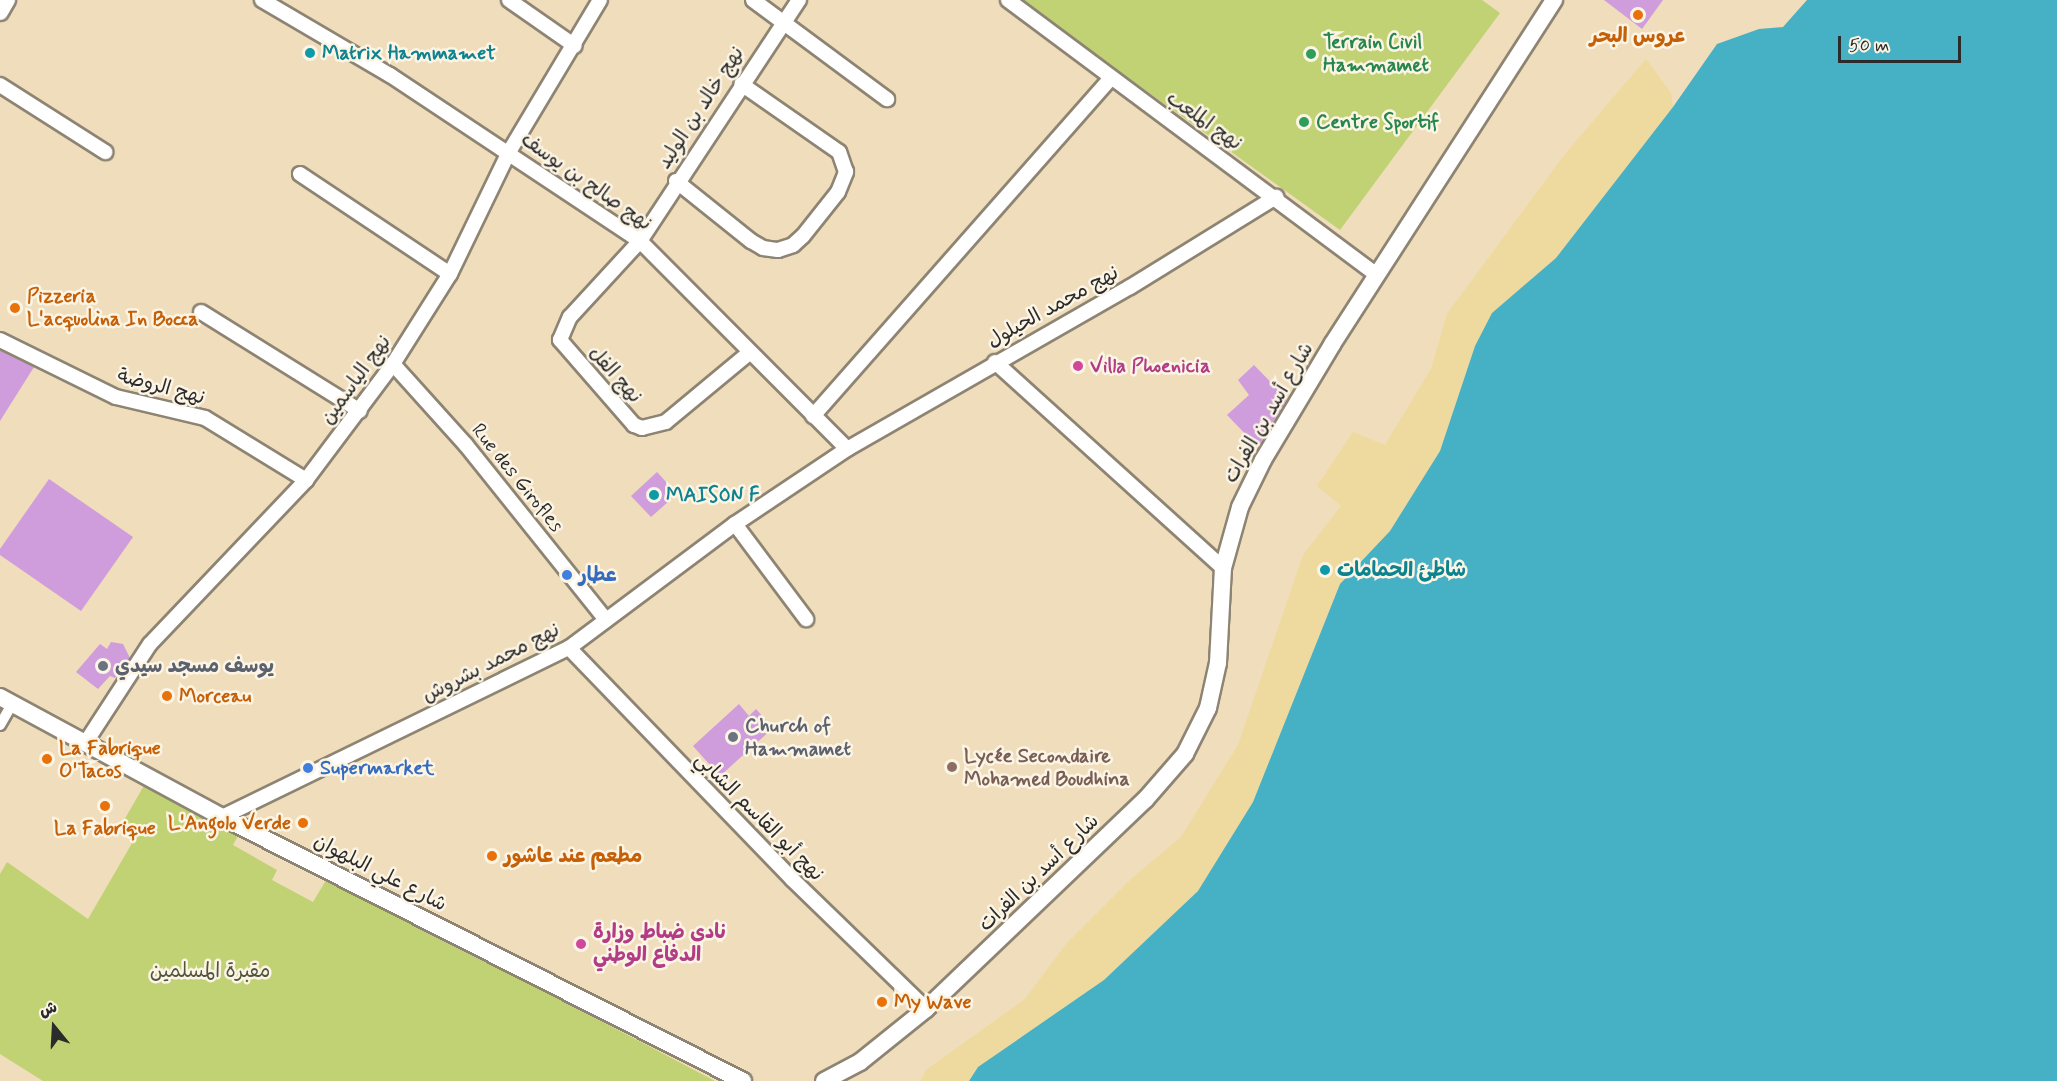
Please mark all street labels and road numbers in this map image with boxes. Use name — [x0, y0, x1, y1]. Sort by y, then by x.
street label: نهج خالد بن الوليد — [653, 42, 749, 174]
street label: نهج الملعب — [1162, 86, 1246, 156]
street label: نهج صالح بن يوسف — [516, 128, 656, 236]
street label: نهج محمد الحيلول — [983, 261, 1123, 353]
street label: نهج الياسمين — [316, 331, 396, 429]
street label: شارع أسد بن الفرات — [1219, 338, 1319, 488]
street label: نهج الفل — [583, 342, 647, 408]
street label: نهج الروضة — [114, 364, 208, 410]
street label: Rue des Girofles — [466, 419, 568, 537]
street label: نهج محمد بشروش — [418, 618, 564, 708]
street label: نهج أبو القاسم الشابي — [690, 748, 828, 886]
street label: شارع أسد بن الفرات — [974, 809, 1104, 937]
street label: شارع علي البلهوان — [309, 829, 451, 917]

